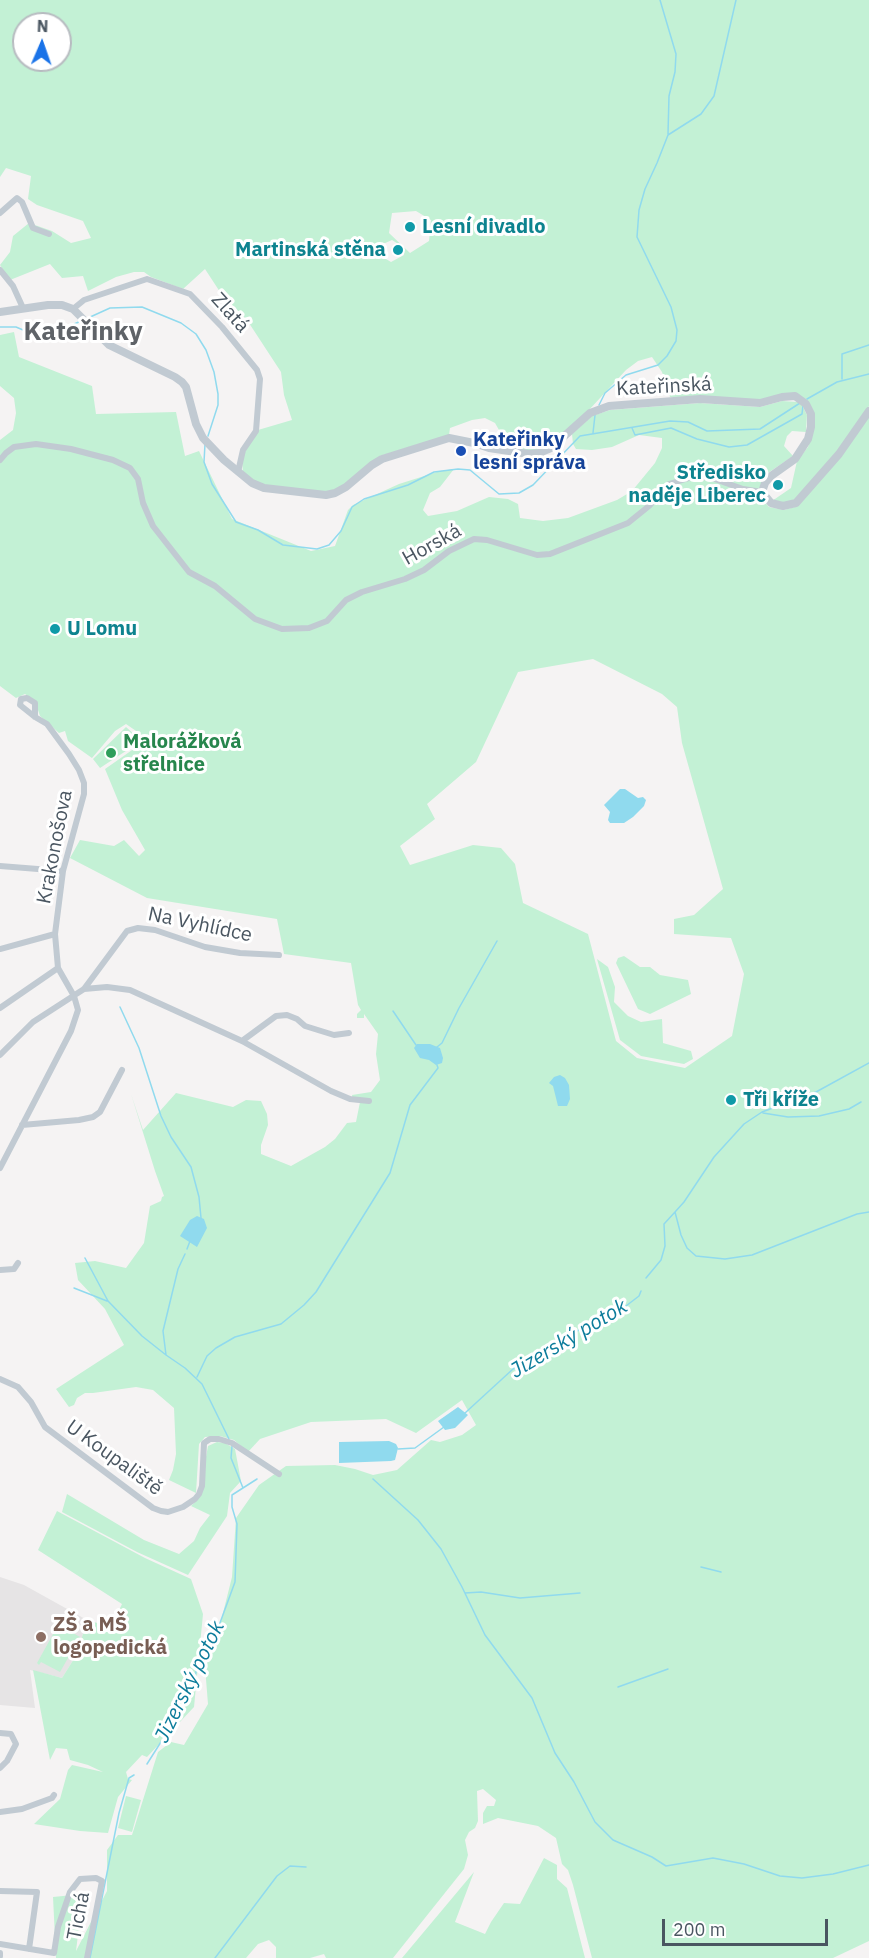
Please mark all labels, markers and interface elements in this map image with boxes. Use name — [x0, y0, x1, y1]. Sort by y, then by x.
north arrow — [12, 12, 72, 72]
text: N — [36, 16, 49, 36]
place label: Lesní divadlo — [422, 215, 545, 239]
marker: Lesní divadlo — [403, 220, 417, 234]
place label: Martinská stěna — [235, 238, 386, 262]
marker: Martinská stěna — [391, 243, 405, 257]
street label: Zlatá — [206, 288, 254, 338]
district label: Kateřinky — [23, 316, 143, 348]
street label: Kateřinská — [616, 373, 712, 401]
place label: Kateřinky lesní správa — [473, 428, 586, 475]
marker: Kateřinky lesní správa — [454, 444, 468, 458]
place label: Středisko naděje Liberec — [628, 461, 766, 508]
marker: Středisko naděje Liberec — [771, 478, 785, 492]
street label: Horská — [398, 519, 466, 571]
place label: U Lomu — [67, 617, 137, 641]
marker: U Lomu — [48, 622, 62, 636]
place label: Malorážková střelnice — [123, 730, 242, 777]
marker: Malorážková střelnice — [104, 746, 118, 760]
street label: Krakonošova — [32, 788, 78, 906]
street label: Na Vyhlídce — [146, 902, 254, 948]
place label: Tři kříže — [743, 1088, 819, 1112]
marker: Tři kříže — [724, 1093, 738, 1107]
water label: Jizerský potok — [506, 1294, 632, 1384]
street label: U Koupaliště — [61, 1415, 167, 1501]
place label: ZŠ a MŠ logopedická — [53, 1613, 167, 1660]
water label: Jizerský potok — [150, 1617, 230, 1747]
marker: ZŠ a MŠ logopedická — [34, 1630, 48, 1644]
street label: Tichá — [63, 1890, 95, 1942]
scale bar — [665, 1907, 832, 1945]
text: 200 m — [673, 1918, 725, 1941]

